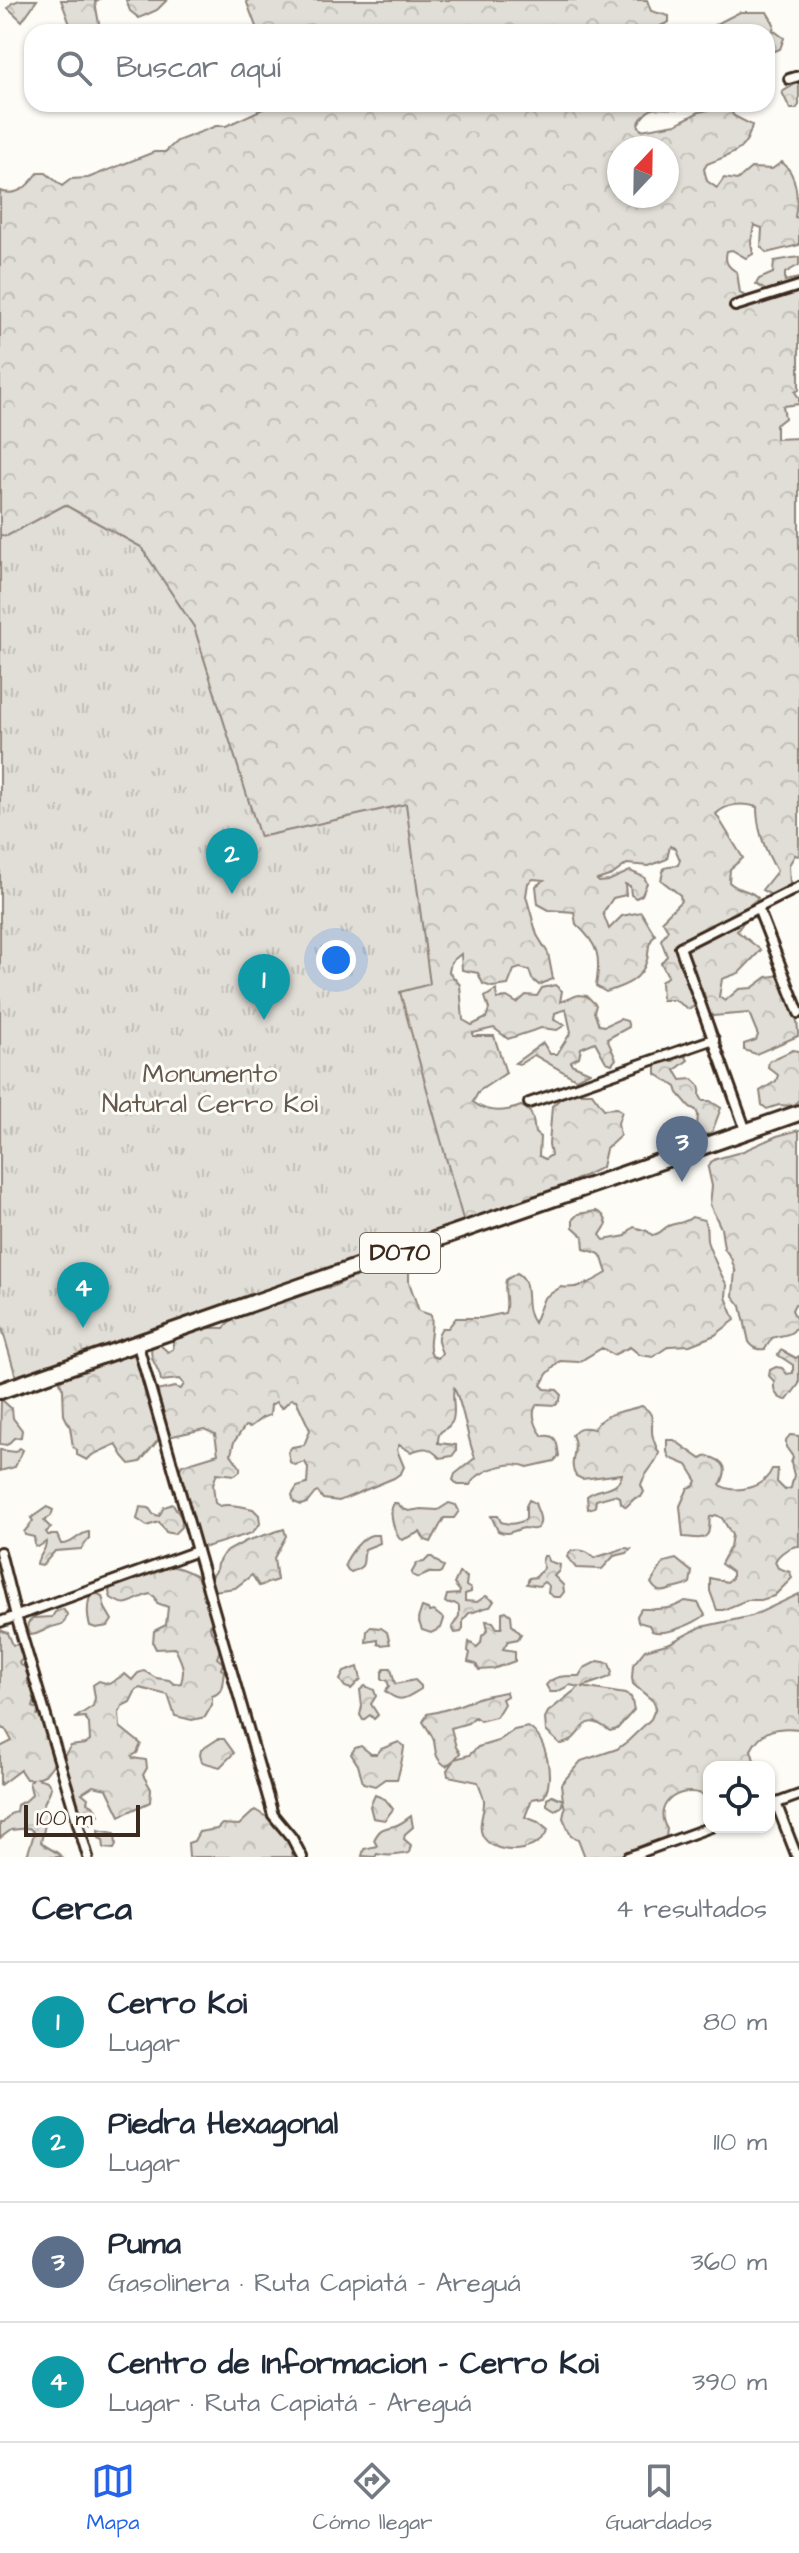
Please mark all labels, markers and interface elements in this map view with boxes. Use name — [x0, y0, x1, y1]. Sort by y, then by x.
search box — [24, 24, 775, 112]
icon: search — [52, 46, 96, 90]
text: Buscar aquí — [116, 47, 281, 89]
north arrow — [607, 136, 679, 208]
pin: 2 — [206, 828, 258, 894]
your location — [316, 940, 356, 980]
pin: 1 — [238, 954, 290, 1020]
park label: Monumento Natural Cerro Koi — [102, 1056, 318, 1122]
pin: 3 — [656, 1116, 708, 1182]
road number: D070 — [360, 1233, 440, 1273]
pin: 4 — [57, 1262, 109, 1328]
map controls — [703, 1761, 775, 1833]
button: locate — [703, 1761, 775, 1833]
scale bar — [24, 1801, 140, 1837]
text: 100 m — [36, 1803, 93, 1834]
text: Cerca — [32, 1885, 132, 1933]
text: 4 resultados — [615, 1891, 767, 1927]
text: Cerro Koi — [108, 1983, 247, 2025]
text: 1 — [56, 2004, 60, 2040]
text: 80 m — [703, 2004, 767, 2040]
text: Lugar — [108, 2025, 180, 2061]
text: Piedra Hexagonal — [108, 2103, 338, 2145]
text: 2 — [51, 2124, 65, 2160]
text: 110 m — [713, 2124, 767, 2160]
text: Lugar — [108, 2145, 180, 2181]
text: Puma — [108, 2223, 181, 2265]
text: 3 — [51, 2244, 65, 2280]
text: 360 m — [690, 2244, 767, 2280]
text: Gasolinera · Ruta Capiatá - Areguá — [108, 2265, 521, 2301]
text: Centro de Informacion - Cerro Koi — [108, 2343, 599, 2385]
text: 4 — [49, 2364, 67, 2400]
text: 390 m — [692, 2364, 767, 2400]
text: Lugar · Ruta Capiatá - Areguá — [108, 2385, 471, 2421]
tab: Mapa — [87, 2459, 139, 2538]
tab: Cómo llegar — [313, 2459, 432, 2538]
tab: Guardados — [606, 2459, 712, 2538]

